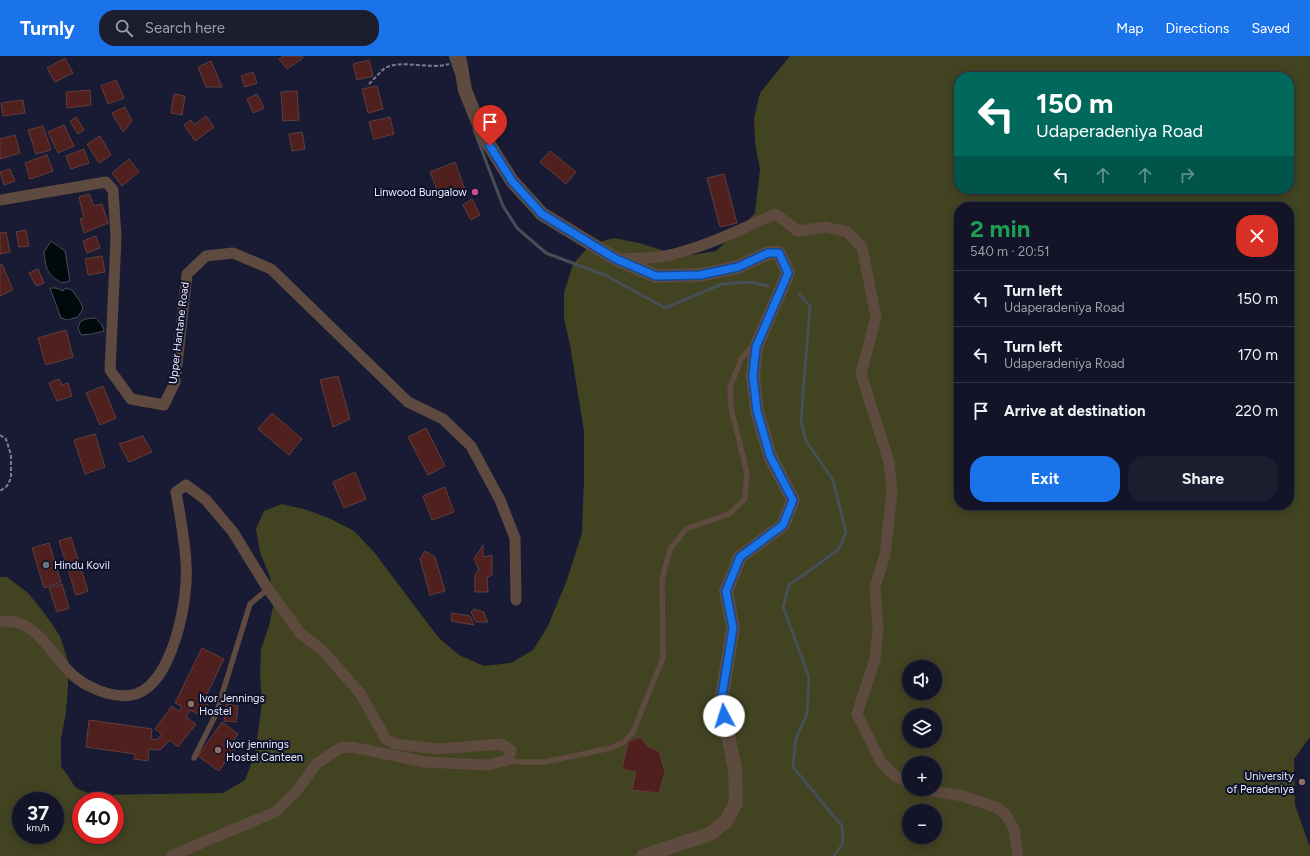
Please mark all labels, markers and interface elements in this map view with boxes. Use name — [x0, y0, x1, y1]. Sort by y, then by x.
search box — [99, 10, 379, 46]
text: Turnly — [20, 17, 75, 40]
icon: search — [113, 17, 135, 39]
text: Search here — [145, 19, 225, 37]
text: Map — [1116, 20, 1144, 37]
text: Directions — [1166, 20, 1229, 37]
text: Saved — [1251, 20, 1290, 37]
text: 150 m — [1036, 86, 1113, 120]
icon: left — [970, 88, 1022, 140]
pin — [473, 105, 507, 146]
icon: arrive — [479, 111, 501, 133]
text: Udaperadeniya Road — [1036, 120, 1203, 142]
icon: left — [1050, 164, 1072, 186]
icon: ahead — [1092, 164, 1114, 186]
icon: ahead — [1134, 164, 1156, 186]
icon: right — [1176, 164, 1198, 186]
place label: Linwood Bungalow — [374, 186, 467, 199]
marker: Linwood Bungalow — [470, 187, 480, 197]
text: 2 min — [970, 214, 1030, 243]
button: close — [1236, 215, 1278, 257]
text: 540 m · 20:51 — [970, 244, 1050, 259]
street label: Upper Hantane Road — [166, 281, 192, 385]
text: Turn left — [1004, 282, 1062, 300]
icon: left — [970, 288, 992, 310]
text: 150 m — [1237, 290, 1278, 308]
text: Udaperadeniya Road — [1004, 300, 1125, 315]
text: Turn left — [1004, 338, 1062, 356]
icon: left — [970, 344, 992, 366]
text: 170 m — [1238, 346, 1278, 364]
text: Udaperadeniya Road — [1004, 356, 1125, 371]
icon: arrive — [970, 400, 992, 422]
text: Arrive at destination — [1004, 402, 1145, 420]
text: 220 m — [1235, 402, 1278, 420]
button: Exit — [970, 456, 1120, 502]
button: Share — [1128, 456, 1278, 502]
place label: Hindu Kovil — [54, 559, 110, 572]
marker: Hindu Kovil — [41, 560, 51, 570]
map controls — [902, 660, 942, 844]
button: sound — [902, 660, 942, 700]
place label: Ivor Jennings Hostel — [199, 692, 265, 718]
position arrow — [703, 695, 745, 737]
marker: Ivor Jennings Hostel — [186, 699, 196, 709]
button: layers — [902, 708, 942, 748]
place label: Ivor jennings Hostel Canteen — [226, 738, 303, 764]
marker: Ivor jennings Hostel Canteen — [213, 745, 223, 755]
button: + — [902, 756, 942, 796]
place label: University of Peradeniya — [1227, 770, 1294, 796]
marker: University of Peradeniya — [1297, 777, 1307, 787]
speed limit sign: 40 — [72, 792, 124, 844]
text: 37 — [27, 801, 49, 825]
button: − — [902, 804, 942, 844]
text: km/h — [27, 821, 49, 834]

